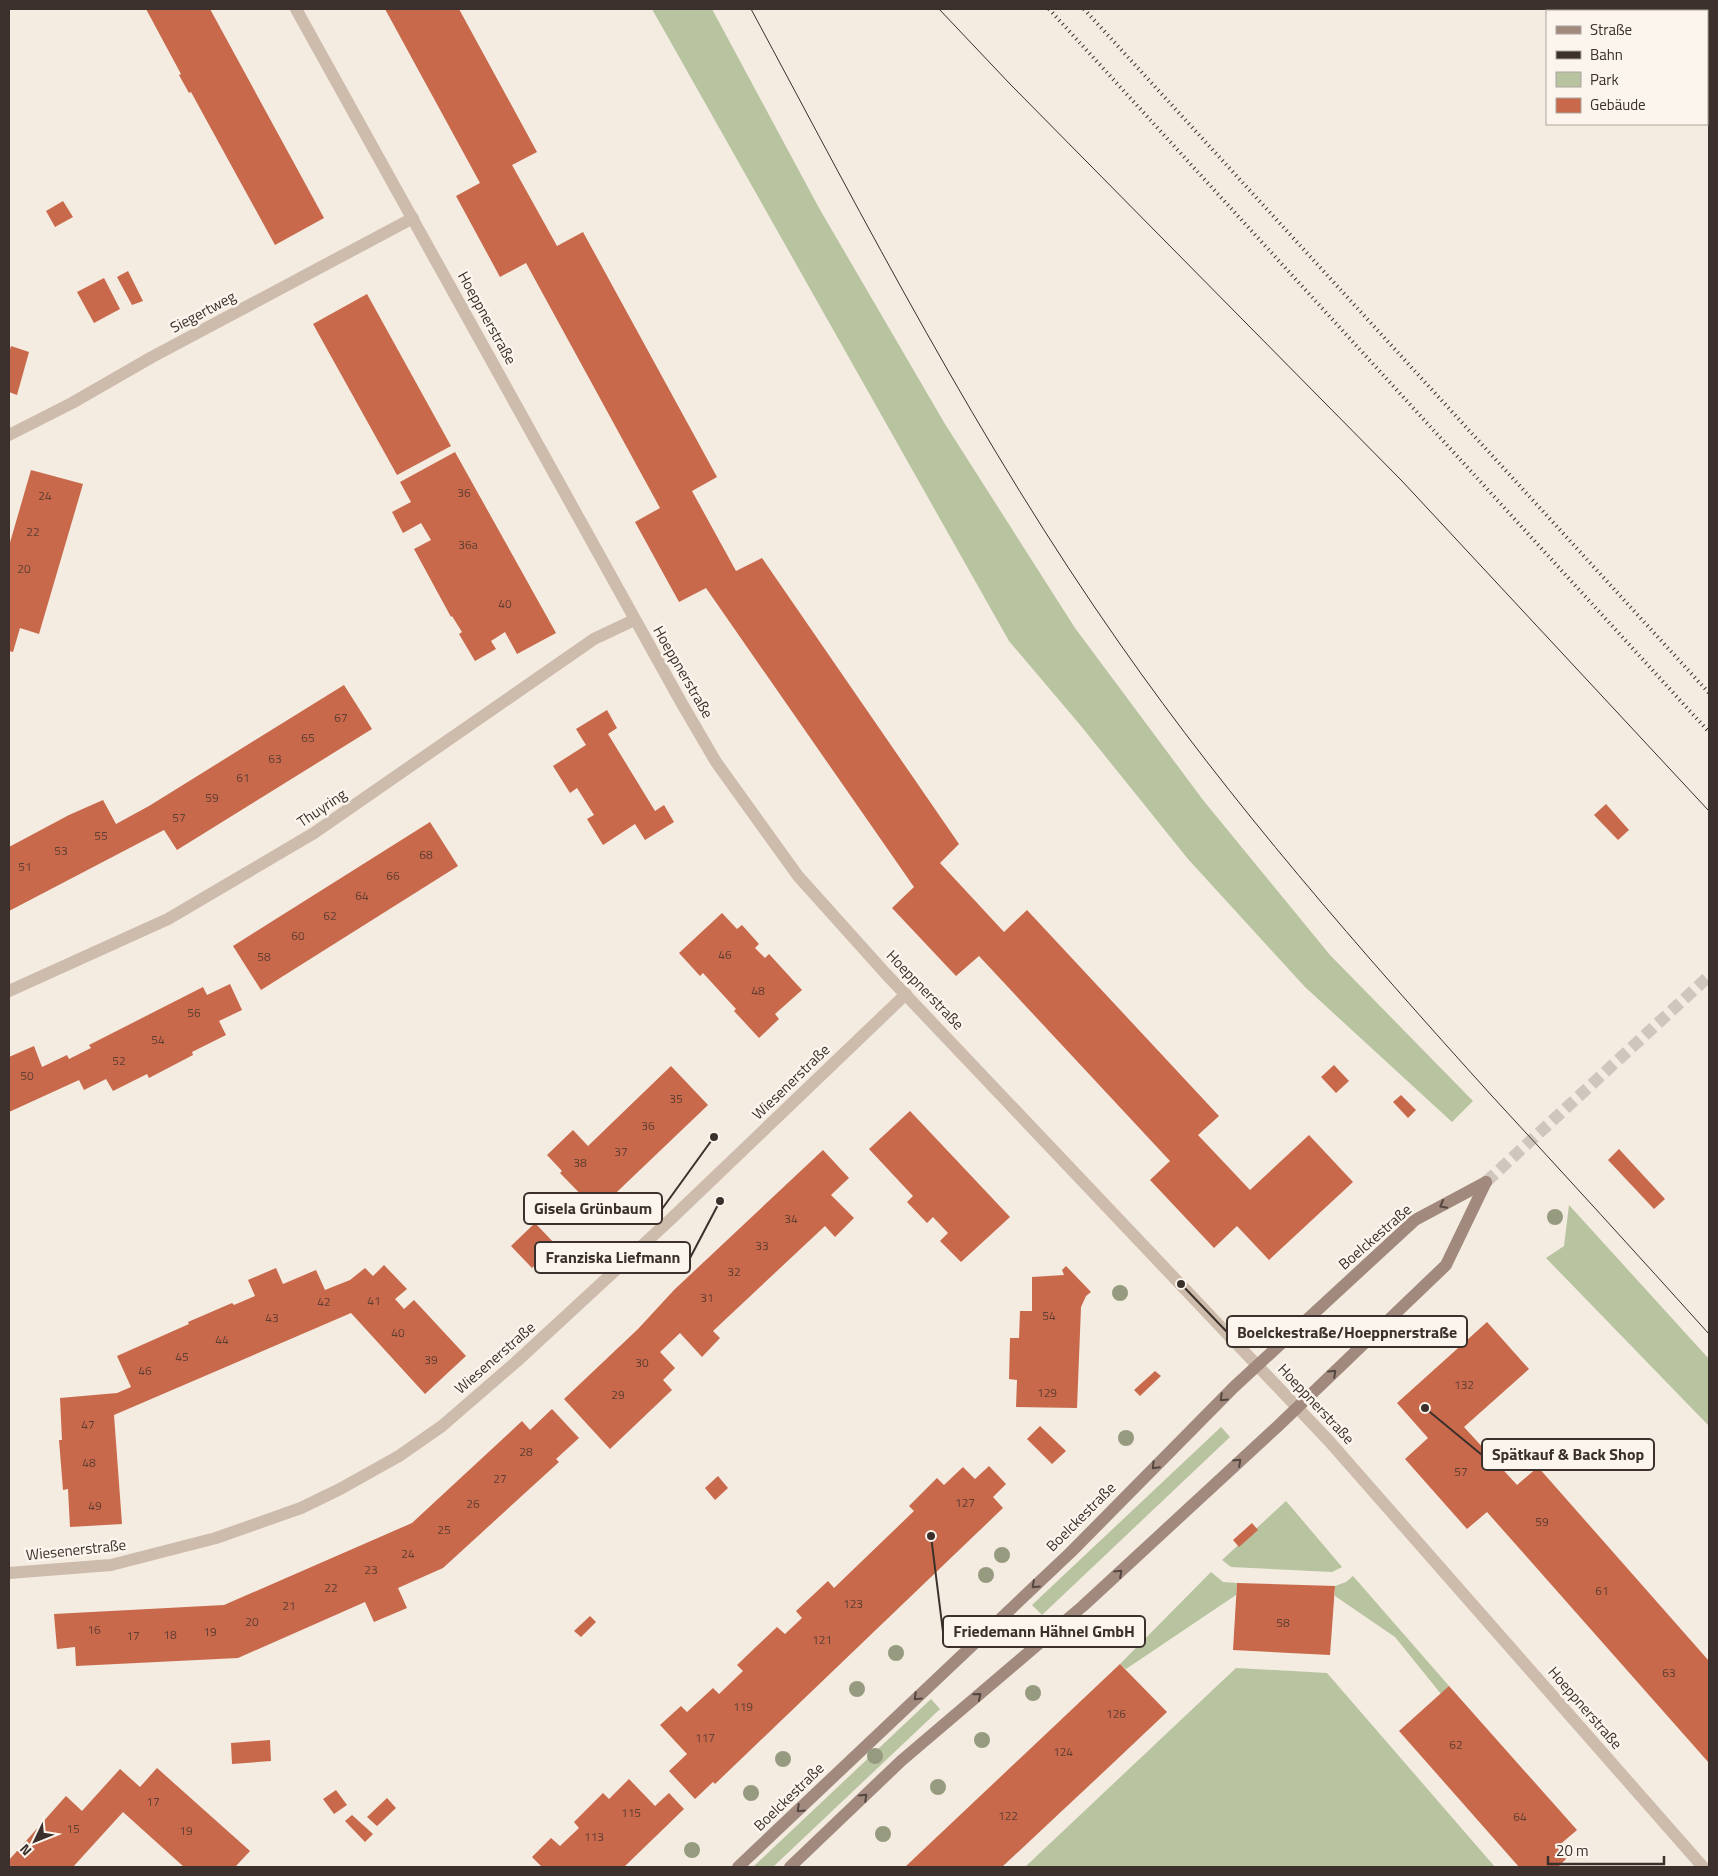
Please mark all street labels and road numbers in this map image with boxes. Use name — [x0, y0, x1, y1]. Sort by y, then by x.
street label: Hoeppnerstraße — [452, 267, 523, 369]
street label: Siegertweg — [166, 285, 240, 338]
street label: Hoeppnerstraße — [648, 621, 719, 722]
street label: Thuyring — [292, 782, 351, 833]
street label: Hoeppnerstraße — [881, 945, 970, 1035]
street label: Wiesenerstraße — [746, 1038, 835, 1125]
street label: Boelckestraße — [1333, 1198, 1416, 1275]
street label: Wiesenerstraße — [449, 1316, 540, 1399]
street label: Hoeppnerstraße — [1273, 1358, 1360, 1449]
street label: Boelckestraße — [1041, 1477, 1121, 1557]
street label: Wiesenerstraße — [25, 1533, 127, 1566]
street label: Hoeppnerstraße — [1543, 1661, 1628, 1754]
street label: Boelckestraße — [748, 1757, 829, 1836]

